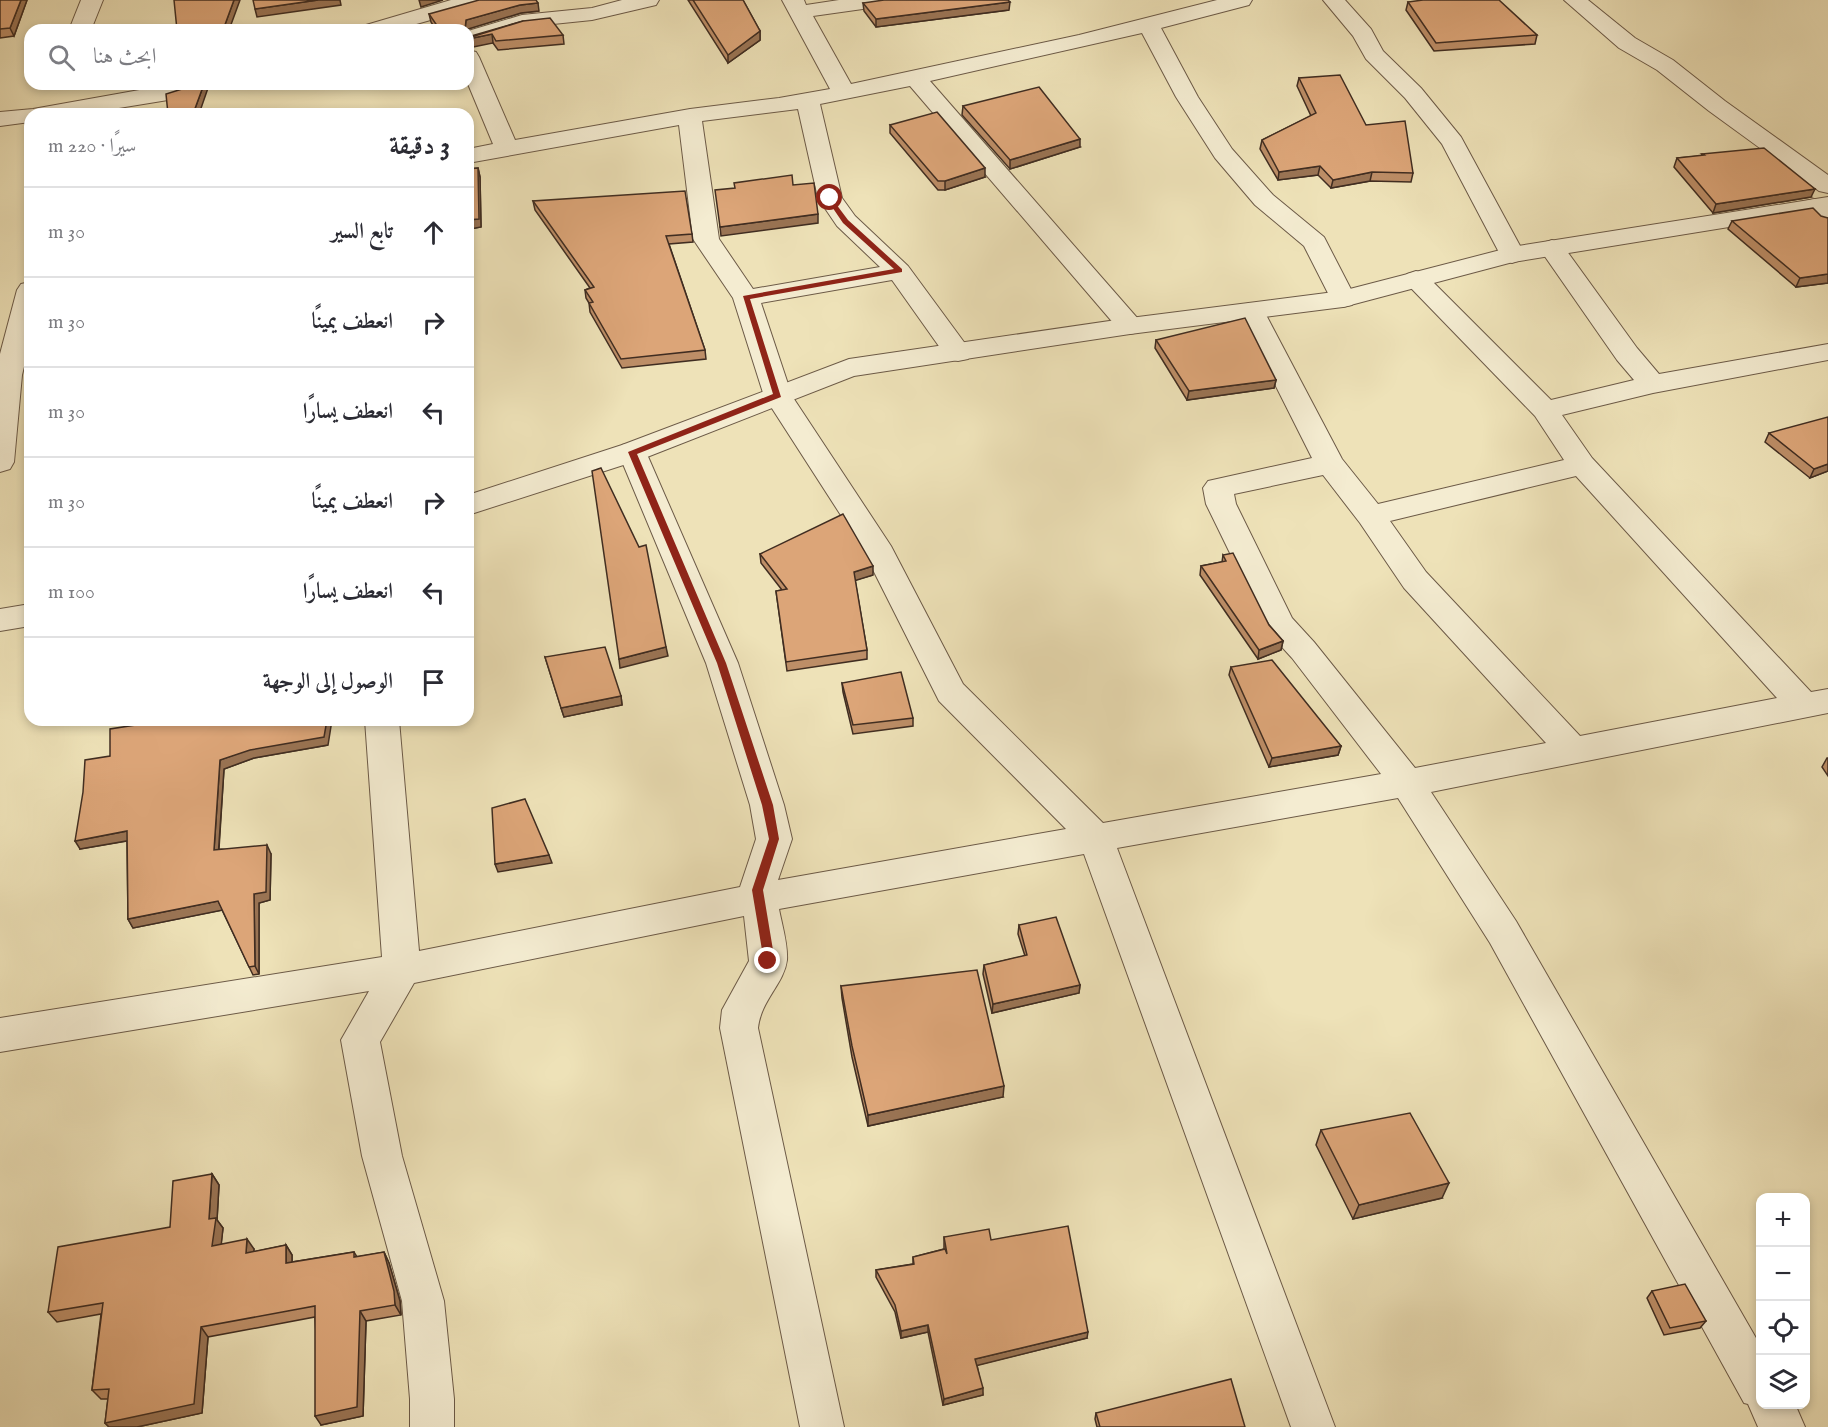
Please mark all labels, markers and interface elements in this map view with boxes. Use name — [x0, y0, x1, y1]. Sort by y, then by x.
search box — [24, 24, 474, 90]
icon: search — [45, 41, 78, 74]
text: ابحث هنا — [93, 43, 156, 71]
text: 3 دقيقة — [389, 130, 450, 163]
text: سيرًا · 220 m — [48, 134, 136, 159]
route start — [816, 184, 842, 210]
icon: ahead — [417, 216, 450, 249]
text: تابع السير — [331, 218, 393, 246]
text: 30 m — [48, 220, 85, 245]
icon: right — [417, 306, 450, 339]
text: انعطف يمينًا — [312, 308, 393, 336]
text: 30 m — [48, 310, 85, 335]
icon: left — [417, 396, 450, 429]
text: انعطف يسارًا — [303, 398, 393, 426]
text: 30 m — [48, 400, 85, 425]
icon: right — [417, 486, 450, 519]
text: انعطف يمينًا — [312, 488, 393, 516]
text: 30 m — [48, 490, 85, 515]
icon: left — [417, 576, 450, 609]
text: انعطف يسارًا — [303, 578, 393, 606]
text: 100 m — [48, 580, 95, 605]
icon: arrive — [417, 666, 450, 699]
text: الوصول إلى الوجهة — [263, 668, 393, 696]
route end — [754, 947, 780, 973]
map controls — [1756, 1193, 1810, 1409]
button: + — [1756, 1193, 1810, 1247]
button: − — [1756, 1247, 1810, 1301]
button: locate — [1756, 1301, 1810, 1355]
button: layers — [1756, 1355, 1810, 1409]

